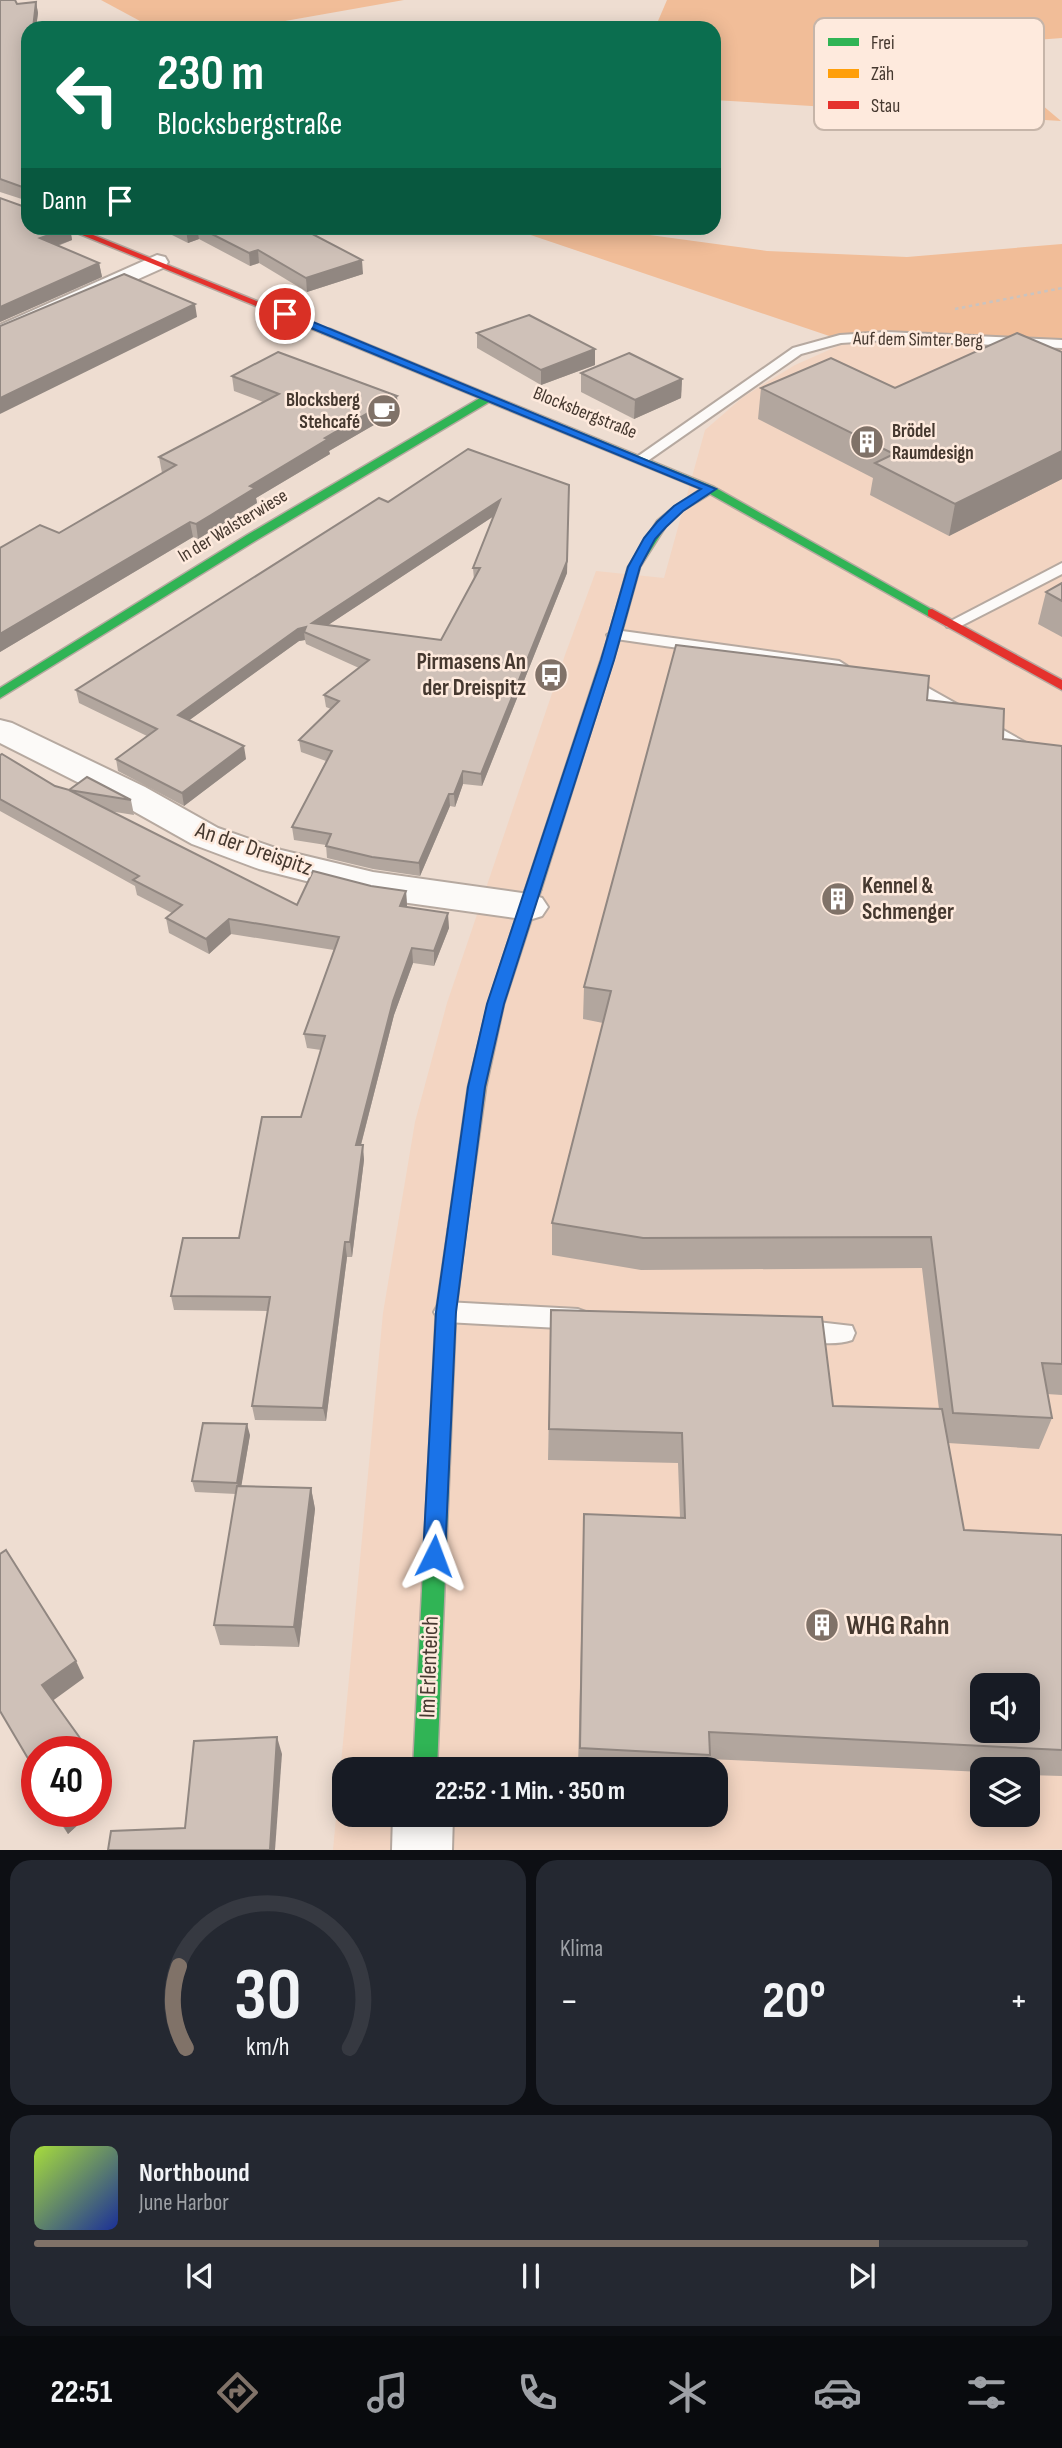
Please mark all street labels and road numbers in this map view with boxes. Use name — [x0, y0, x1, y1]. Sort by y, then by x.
street label: Auf dem Simter Berg — [852, 327, 983, 353]
street label: Blocksbergstraße — [530, 382, 640, 444]
street label: In der Walsterwiese — [174, 484, 292, 568]
street label: An der Dreispitz — [191, 816, 316, 882]
street label: Im Erlenteich — [413, 1616, 445, 1718]

